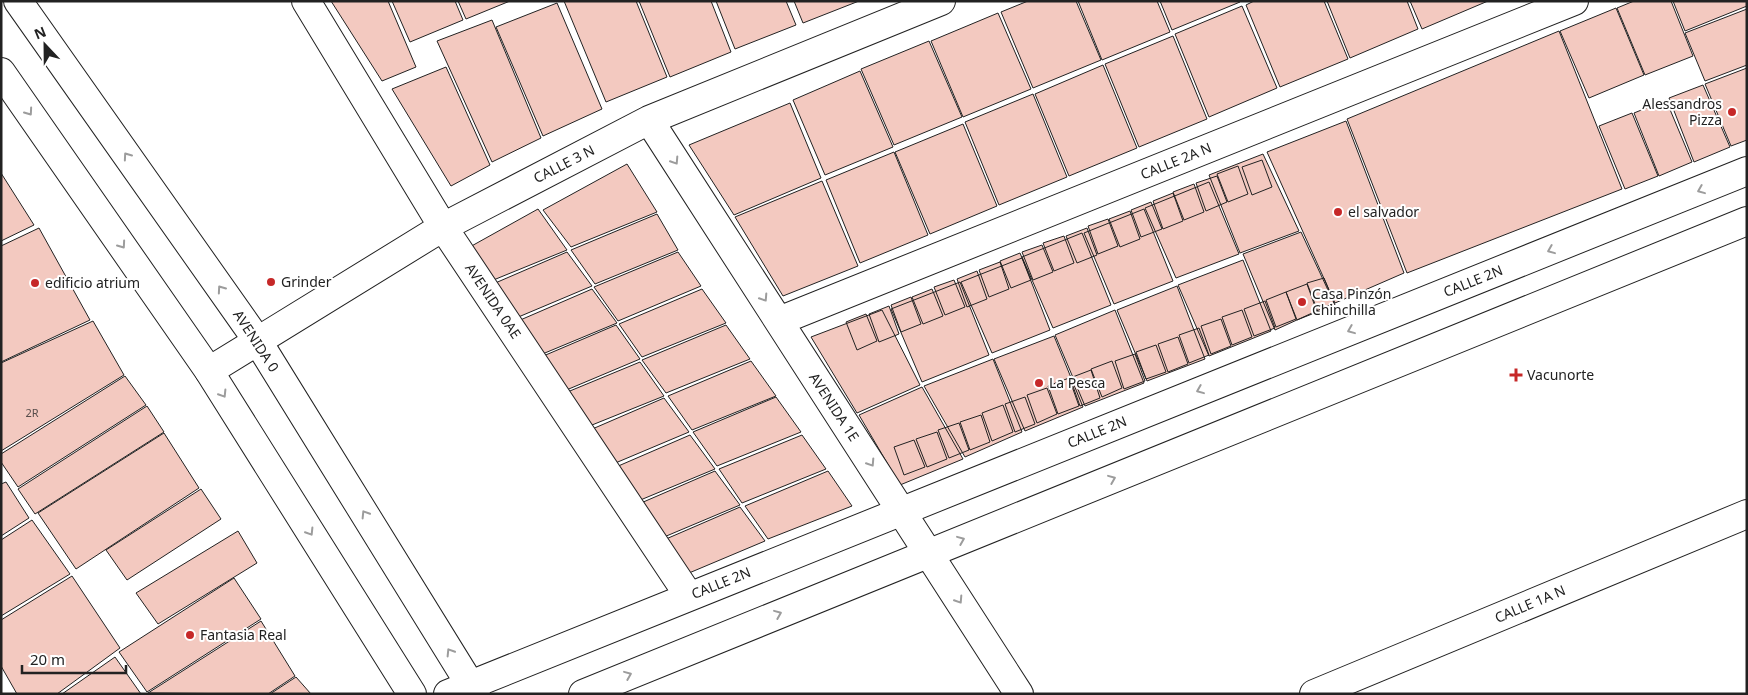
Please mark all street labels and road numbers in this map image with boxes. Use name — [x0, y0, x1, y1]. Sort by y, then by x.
street label: CALLE 2A N — [1137, 138, 1214, 183]
street label: CALLE 3 N — [530, 140, 598, 187]
street label: AVENIDA 0AE — [461, 259, 526, 342]
street label: CALLE 2N — [1440, 260, 1505, 301]
street label: AVENIDA 0 — [229, 306, 284, 375]
street label: AVENIDA 1E — [805, 369, 864, 445]
street label: CALLE 2N — [1064, 411, 1129, 452]
street label: CALLE 2N — [688, 562, 753, 603]
street label: CALLE 1A N — [1492, 580, 1568, 627]

